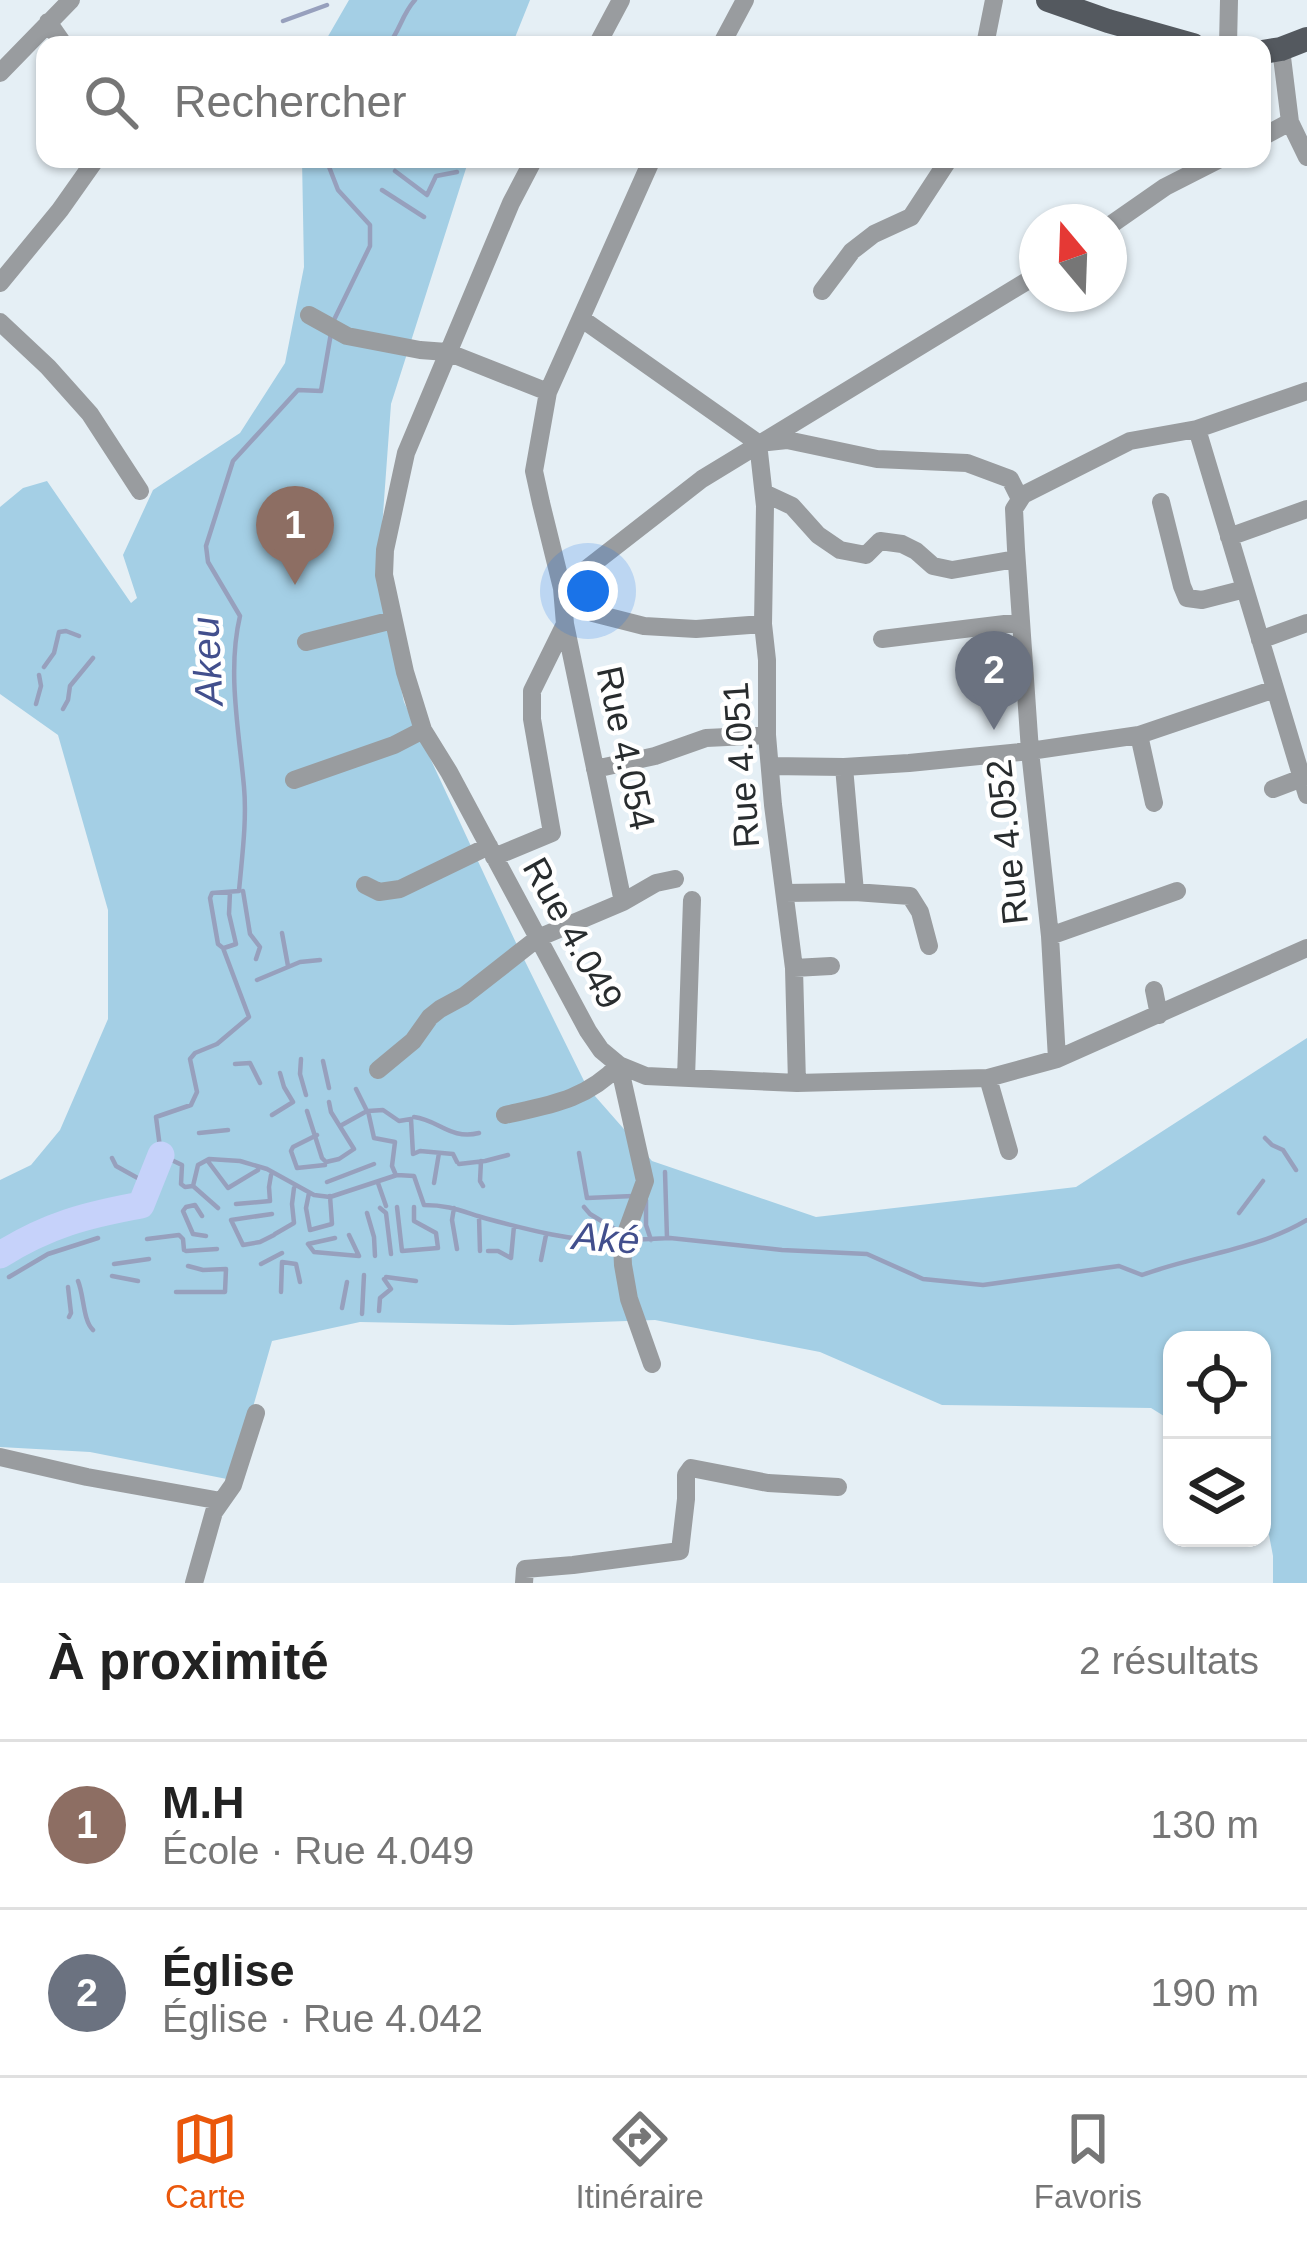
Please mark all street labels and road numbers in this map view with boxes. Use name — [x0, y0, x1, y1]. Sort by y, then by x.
street label: Rue 4.054 — [589, 662, 663, 834]
street label: Rue 4.051 — [715, 681, 767, 849]
street label: Rue 4.052 — [978, 757, 1036, 927]
street label: Rue 4.049 — [515, 850, 631, 1016]

